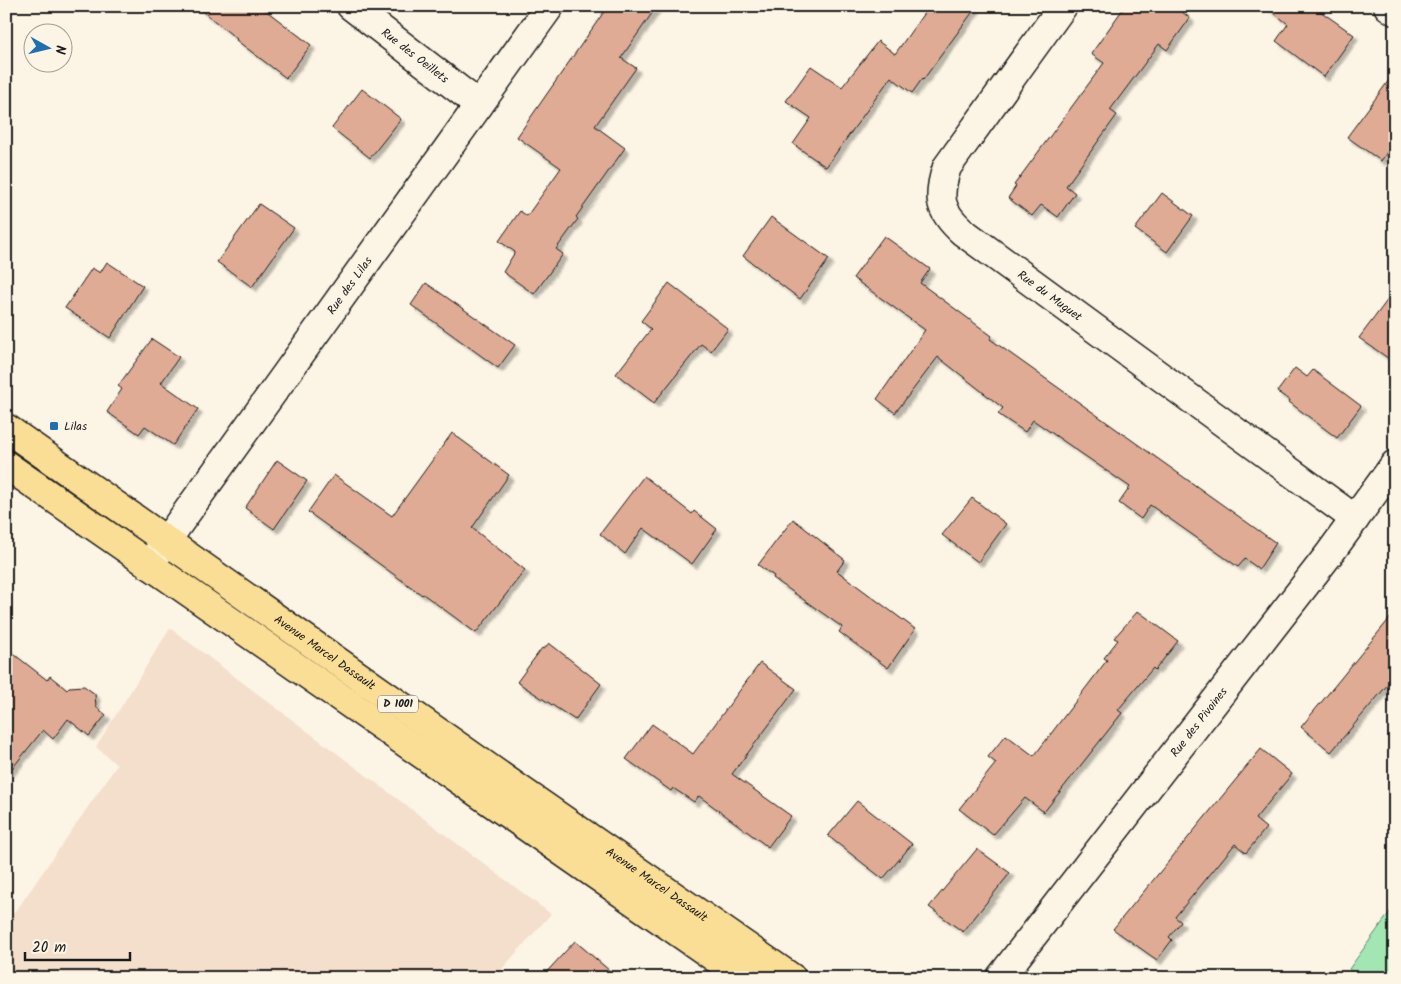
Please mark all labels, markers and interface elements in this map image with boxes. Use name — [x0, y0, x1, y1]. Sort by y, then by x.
north arrow — [22, 22, 72, 72]
street label: Rue des Oeillets — [377, 23, 453, 88]
text: N — [48, 44, 71, 56]
street label: Rue des Lilas — [322, 253, 377, 318]
street label: Rue du Muguet — [1013, 265, 1087, 326]
place label: Lilas — [64, 417, 87, 436]
marker: Lilas — [48, 420, 60, 432]
street label: Avenue Marcel Dassault — [270, 610, 380, 695]
street label: Rue des Pivoines — [1165, 683, 1232, 761]
road number: D 1001 — [378, 696, 418, 712]
street label: Avenue Marcel Dassault — [602, 842, 712, 927]
scale bar — [25, 929, 130, 961]
text: 20 m — [32, 936, 66, 960]

